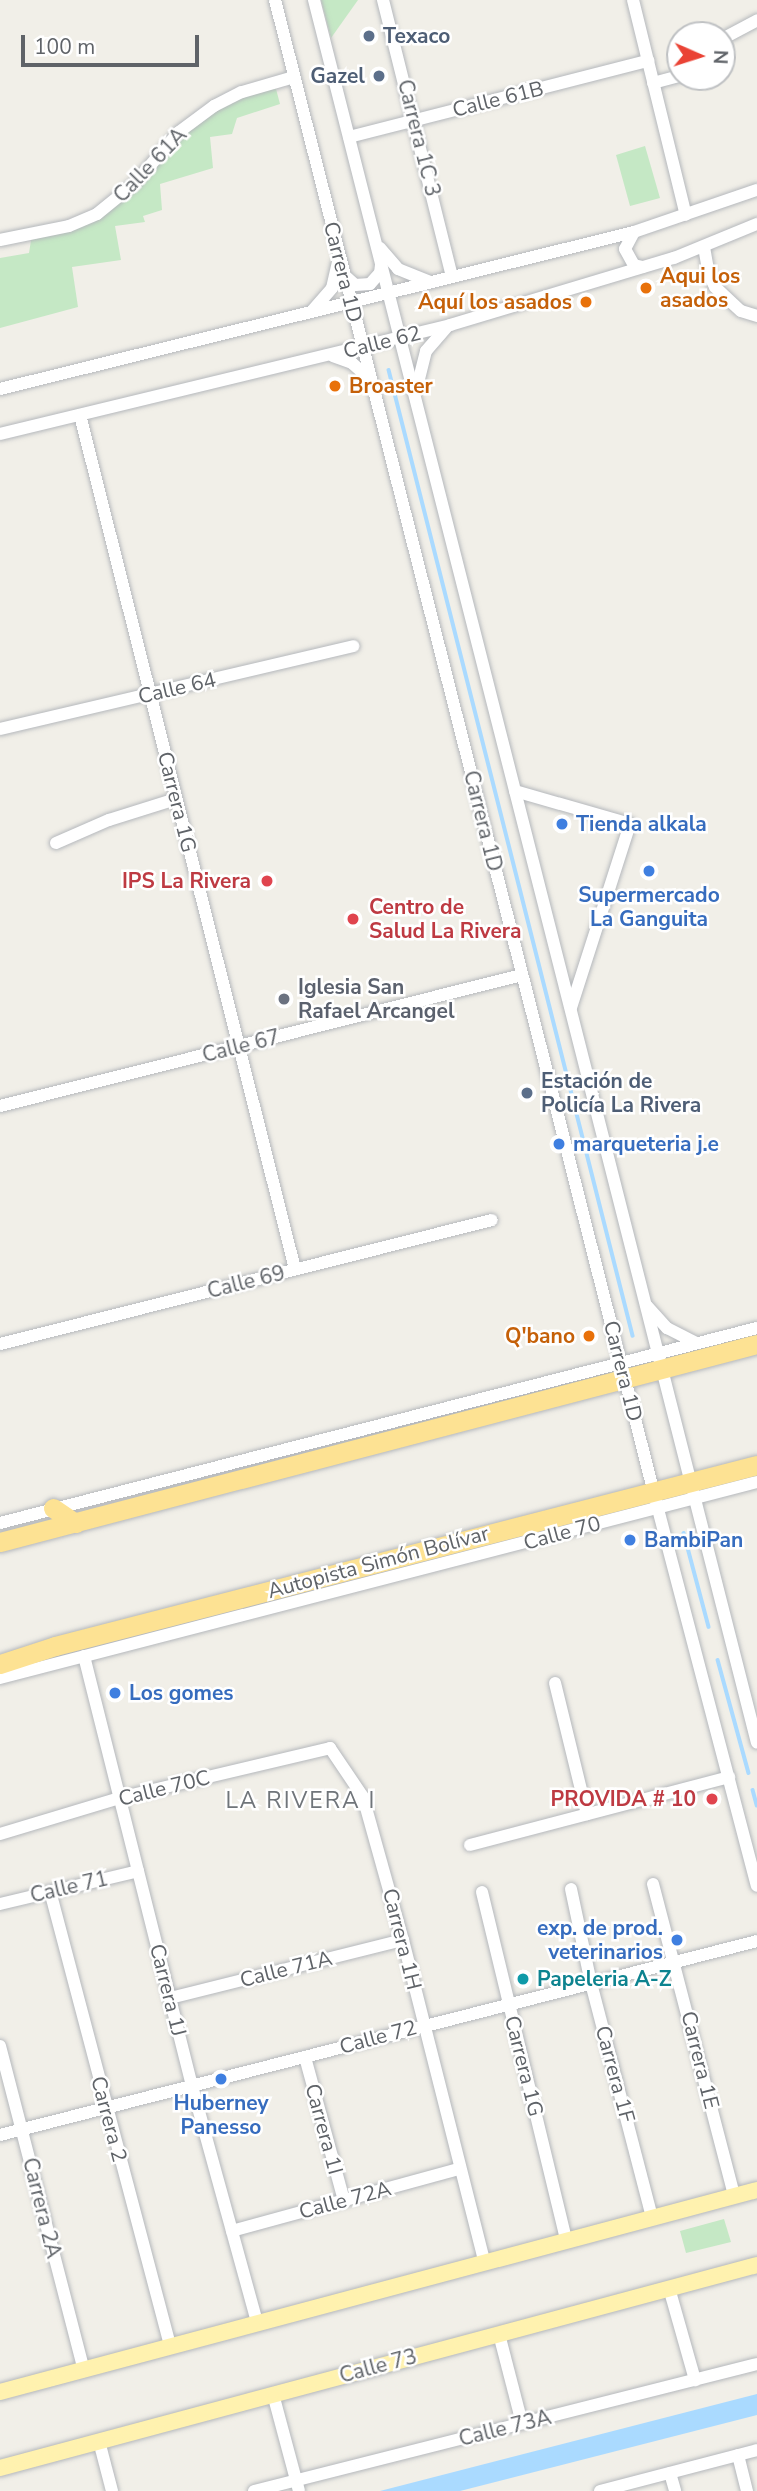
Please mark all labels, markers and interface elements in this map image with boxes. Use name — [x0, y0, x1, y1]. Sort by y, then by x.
scale bar — [24, 21, 203, 65]
north arrow — [666, 21, 736, 91]
place label: Texaco — [383, 23, 450, 49]
marker: Texaco — [361, 28, 377, 44]
text: 100 m — [34, 33, 95, 61]
text: N — [707, 49, 733, 65]
place label: Gazel — [310, 63, 365, 89]
marker: Gazel — [371, 68, 387, 84]
street label: Calle 61B — [450, 75, 546, 123]
street label: Carrera 1C 3 — [392, 77, 446, 199]
street label: Calle 61A — [108, 122, 192, 208]
street label: Carrera 1D — [318, 219, 368, 325]
place label: Aqui los asados — [660, 263, 740, 313]
marker: Aqui los asados — [638, 280, 654, 296]
place label: Aquí los asados — [418, 289, 572, 315]
marker: Aquí los asados — [578, 294, 594, 310]
street label: Calle 62 — [341, 320, 423, 364]
place label: Broaster — [349, 373, 433, 399]
marker: Broaster — [327, 378, 343, 394]
street label: Calle 64 — [136, 667, 218, 709]
street label: Carrera 1G — [152, 749, 202, 855]
street label: Carrera 1D — [458, 768, 508, 874]
place label: Tienda alkala — [576, 811, 707, 837]
marker: Tienda alkala — [554, 816, 570, 832]
marker: Supermercado La Ganguita — [641, 863, 657, 879]
place label: IPS La Rivera — [122, 868, 251, 894]
marker: IPS La Rivera — [257, 871, 277, 891]
place label: Supermercado La Ganguita — [578, 882, 720, 932]
place label: Centro de Salud La Rivera — [369, 894, 521, 944]
marker: Centro de Salud La Rivera — [343, 909, 363, 929]
place label: Iglesia San Rafael Arcangel — [298, 974, 455, 1024]
marker: Iglesia San Rafael Arcangel — [276, 991, 292, 1007]
street label: Calle 67 — [200, 1024, 282, 1068]
place label: Estación de Policía La Rivera — [541, 1068, 701, 1118]
marker: Estación de Policía La Rivera — [519, 1085, 535, 1101]
place label: marqueteria j.e — [573, 1131, 719, 1157]
marker: marqueteria j.e — [551, 1136, 567, 1152]
street label: Calle 69 — [205, 1260, 287, 1304]
street label: Carrera 1D — [598, 1318, 648, 1424]
place label: Q'bano — [505, 1323, 575, 1349]
marker: Q'bano — [581, 1328, 597, 1344]
street label: Calle 70 — [521, 1511, 603, 1555]
street label: Autopista Simón Bolívar — [265, 1520, 491, 1604]
place label: BambiPan — [644, 1527, 743, 1553]
marker: BambiPan — [622, 1532, 638, 1548]
place label: Los gomes — [129, 1680, 234, 1706]
marker: Los gomes — [107, 1685, 123, 1701]
street label: Calle 70C — [116, 1765, 212, 1811]
place label: PROVIDA # 10 — [551, 1786, 696, 1812]
district label: LA RIVERA I — [227, 1787, 375, 1815]
marker: PROVIDA # 10 — [702, 1789, 722, 1809]
street label: Calle 71 — [28, 1866, 110, 1908]
street label: Carrera 1H — [377, 1886, 427, 1992]
place label: exp. de prod. veterinarios — [537, 1915, 663, 1965]
marker: exp. de prod. veterinarios — [669, 1932, 685, 1948]
street label: Carrera 1J — [144, 1941, 192, 2039]
street label: Calle 71A — [237, 1945, 335, 1993]
place label: Papeleria A-Z — [537, 1966, 671, 1992]
marker: Papeleria A-Z — [515, 1971, 531, 1987]
street label: Carrera 1E — [676, 2009, 724, 2111]
street label: Carrera 1G — [499, 2013, 549, 2119]
street label: Calle 72 — [337, 2015, 419, 2059]
street label: Carrera 1F — [590, 2023, 640, 2125]
marker: Huberney Panesso — [213, 2071, 229, 2087]
street label: Carrera 2 — [86, 2073, 132, 2165]
street label: Carrera 1I — [300, 2081, 348, 2177]
place label: Huberney Panesso — [173, 2090, 269, 2140]
street label: Carrera 2A — [17, 2155, 67, 2261]
street label: Calle 72A — [296, 2176, 394, 2224]
street label: Calle 73 — [337, 2344, 419, 2388]
street label: Calle 73A — [456, 2404, 554, 2452]

